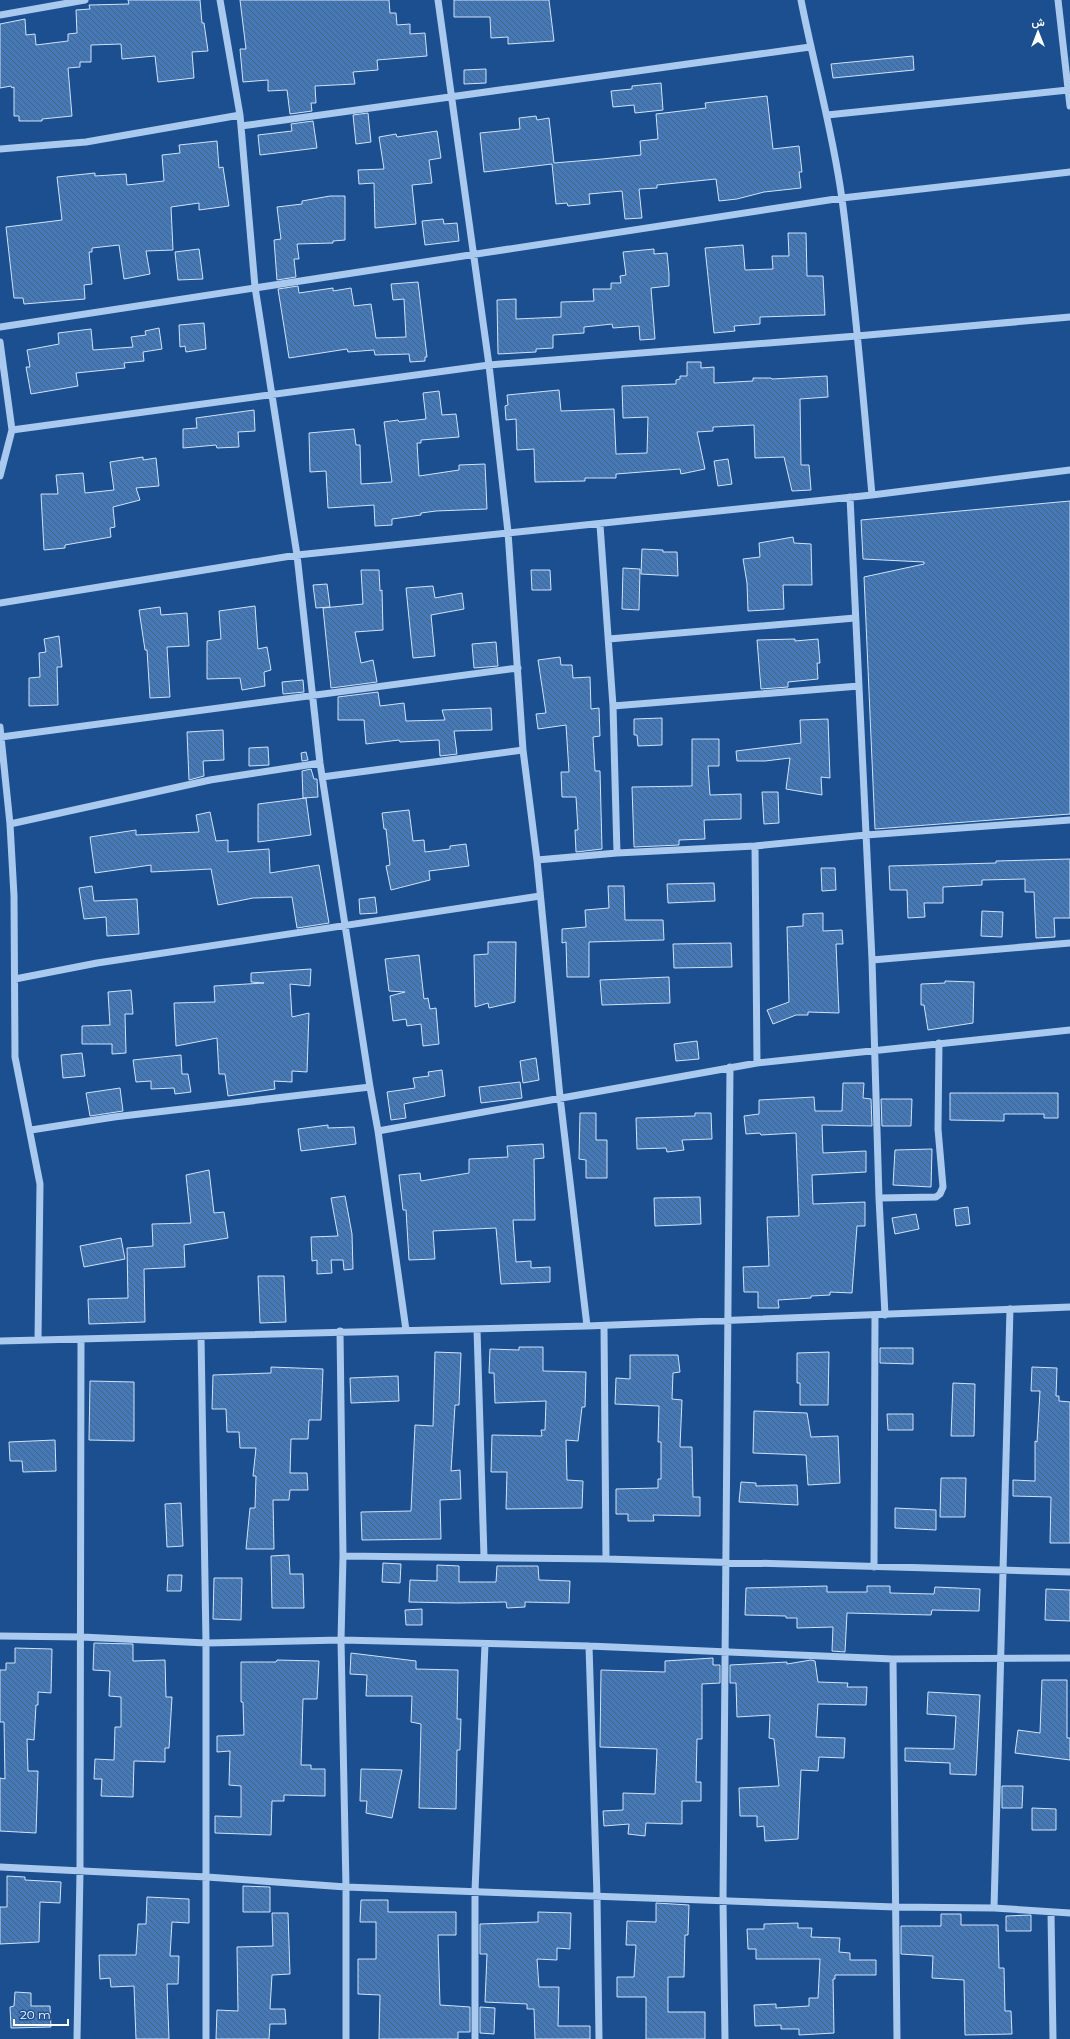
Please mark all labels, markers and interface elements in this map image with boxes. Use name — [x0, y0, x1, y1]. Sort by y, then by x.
north arrow — [1018, 12, 1058, 52]
text: ش — [1031, 15, 1045, 29]
scale bar — [14, 2001, 68, 2027]
text: 20 m — [20, 2007, 51, 2022]

